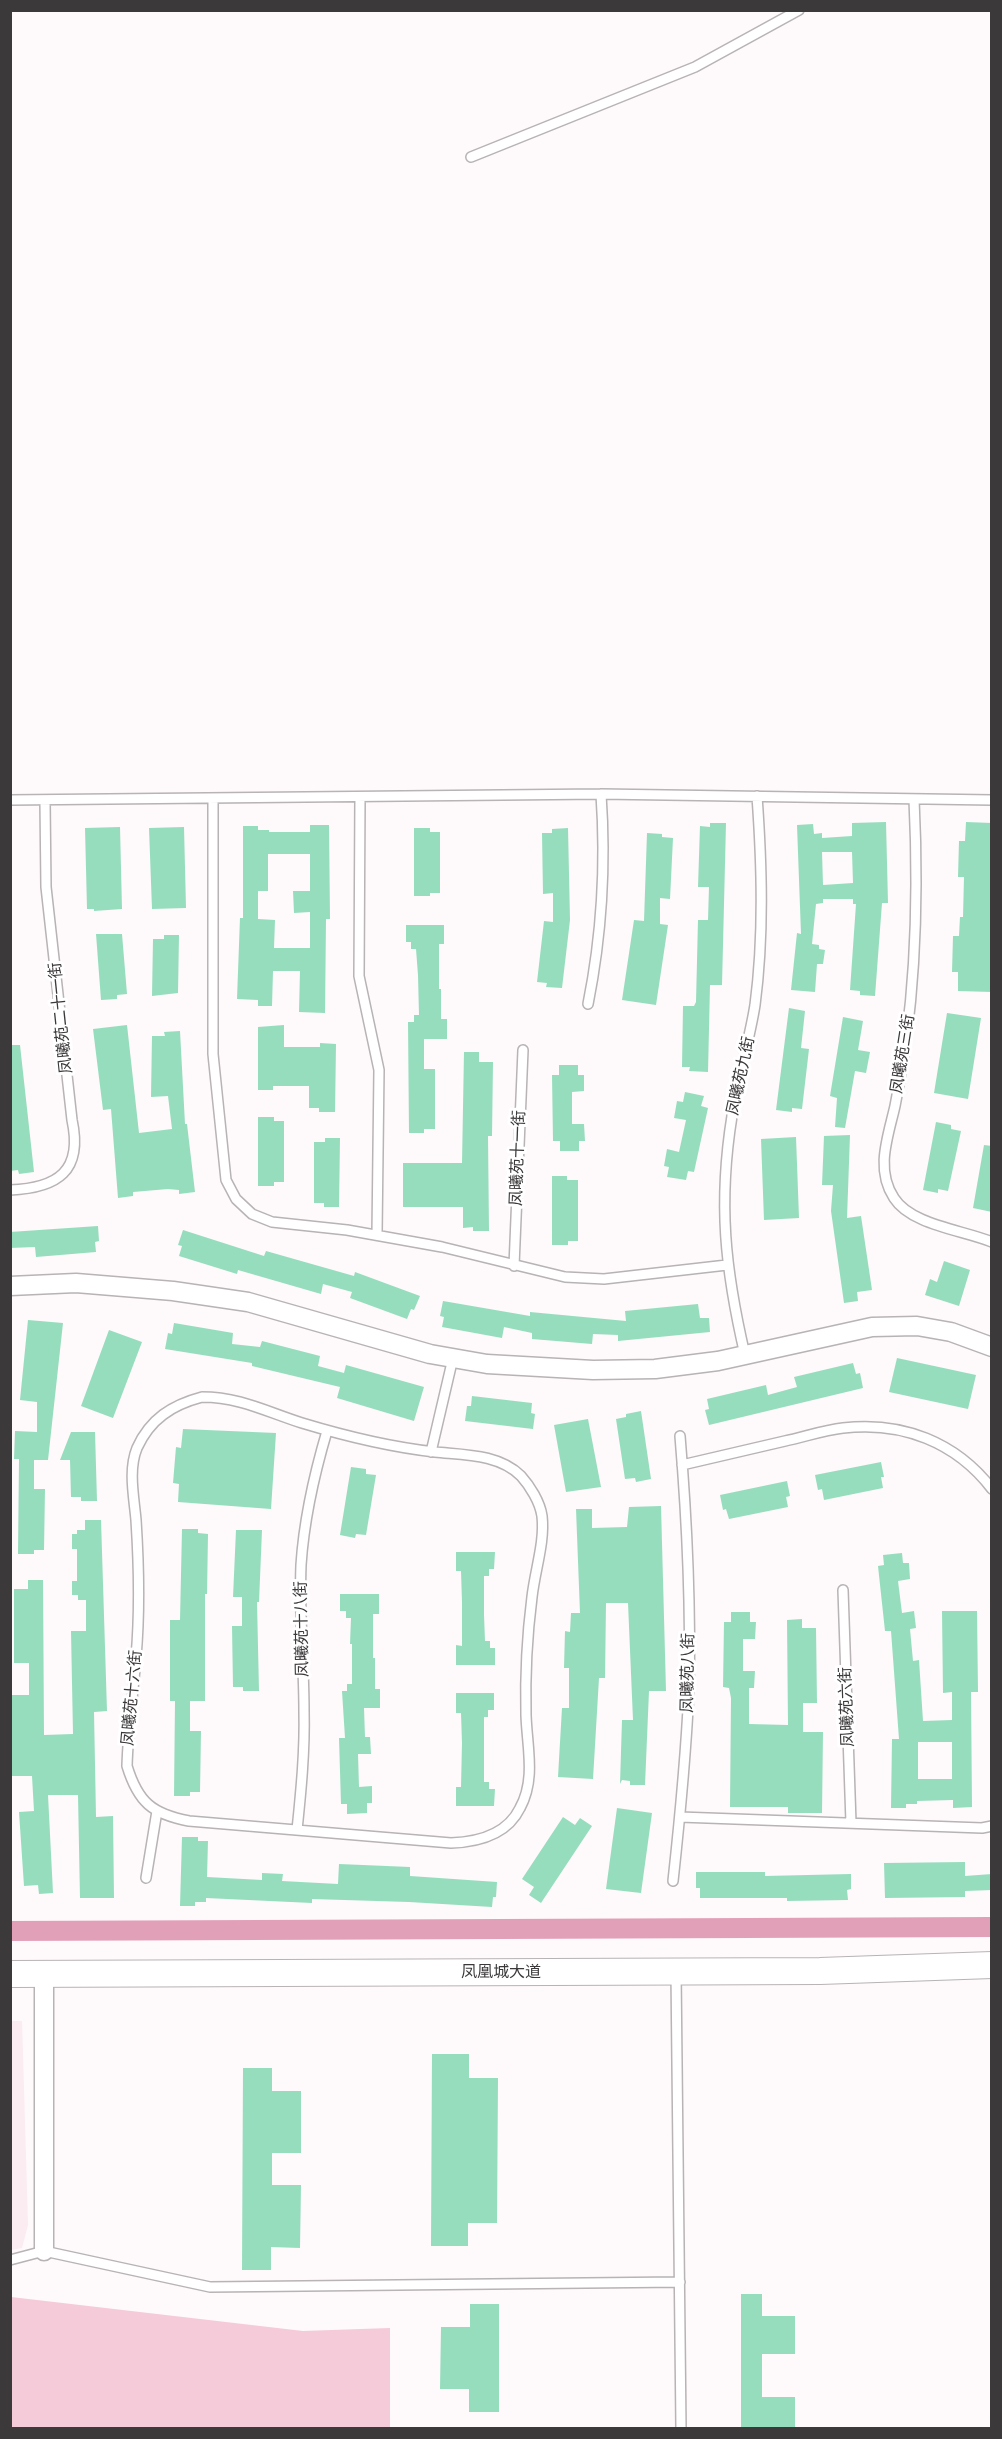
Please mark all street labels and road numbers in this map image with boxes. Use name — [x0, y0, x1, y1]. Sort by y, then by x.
street label: 凤曦苑二十一街 — [46, 961, 76, 1075]
street label: 凤曦苑三街 — [887, 1013, 919, 1095]
street label: 凤曦苑九街 — [723, 1035, 759, 1117]
street label: 凤曦苑十一街 — [507, 1110, 529, 1206]
street label: 凤曦苑十八街 — [292, 1581, 312, 1677]
street label: 凤曦苑八街 — [678, 1633, 698, 1713]
street label: 凤曦苑十六街 — [118, 1649, 146, 1747]
street label: 凤曦苑六街 — [836, 1667, 858, 1747]
street label: 凤凰城大道 — [461, 1962, 541, 1982]

